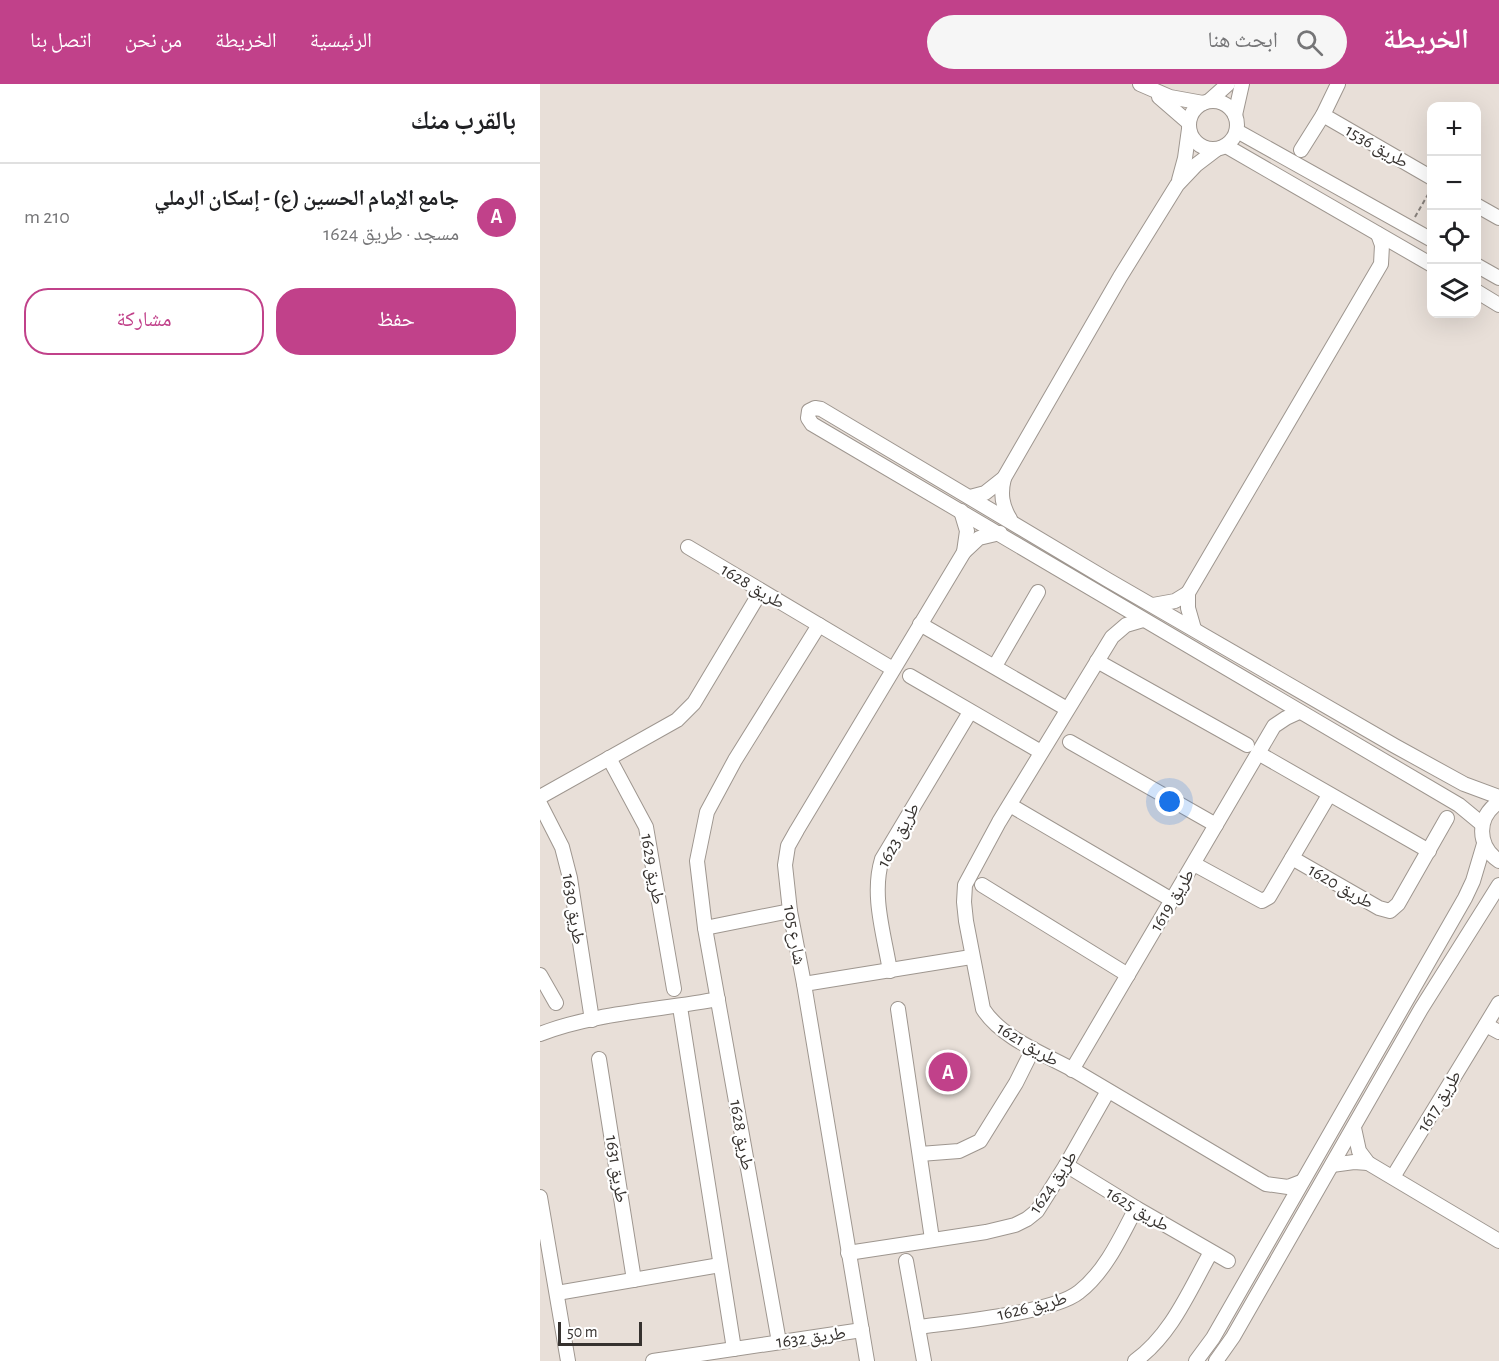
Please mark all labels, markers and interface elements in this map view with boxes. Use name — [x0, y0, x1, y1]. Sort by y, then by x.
search box — [927, 15, 1347, 69]
icon: search — [1293, 26, 1326, 59]
text: الخريطة — [1383, 26, 1469, 54]
text: ابحث هنا — [1207, 29, 1278, 51]
text: اتصل بنا — [30, 30, 92, 51]
text: من نحن — [125, 30, 182, 51]
text: الخريطة — [215, 30, 277, 51]
text: الرئيسية — [310, 30, 372, 51]
map controls — [1427, 102, 1481, 318]
button: + — [1427, 102, 1481, 156]
text: بالقرب منك — [411, 108, 516, 134]
street label: طريق 1536 — [1341, 122, 1411, 173]
button: − — [1427, 156, 1481, 210]
text: جامع الإمام الحسين (ع) - إسكان الرملي — [154, 187, 459, 209]
text: 210 m — [24, 207, 70, 227]
text: A — [491, 207, 503, 227]
button: locate — [1427, 210, 1481, 264]
text: مسجد · طريق 1624 — [323, 224, 459, 244]
button: layers — [1427, 264, 1481, 318]
button: مشاركة — [24, 288, 264, 355]
button: حفظ — [276, 288, 516, 355]
street label: طريق 1628 — [717, 561, 788, 614]
your location — [1155, 787, 1184, 816]
street label: طريق 1623 — [874, 800, 924, 871]
street label: طريق 1629 — [636, 833, 667, 906]
street label: طريق 1620 — [1304, 861, 1376, 914]
street label: طريق 1619 — [1147, 866, 1199, 935]
street label: طريق 1630 — [558, 872, 587, 946]
street label: شارع 105 — [779, 904, 808, 967]
street label: طريق 1621 — [993, 1019, 1062, 1071]
pin: A — [928, 1050, 968, 1094]
street label: طريق 1617 — [1415, 1068, 1466, 1136]
street label: طريق 1628 — [725, 1099, 756, 1172]
street label: طريق 1631 — [601, 1134, 630, 1204]
street label: طريق 1624 — [1026, 1148, 1082, 1218]
street label: طريق 1625 — [1102, 1184, 1172, 1237]
street label: طريق 1626 — [996, 1290, 1069, 1325]
scale bar — [558, 1319, 642, 1346]
text: 50 m — [567, 1324, 598, 1340]
street label: طريق 1632 — [775, 1324, 847, 1353]

